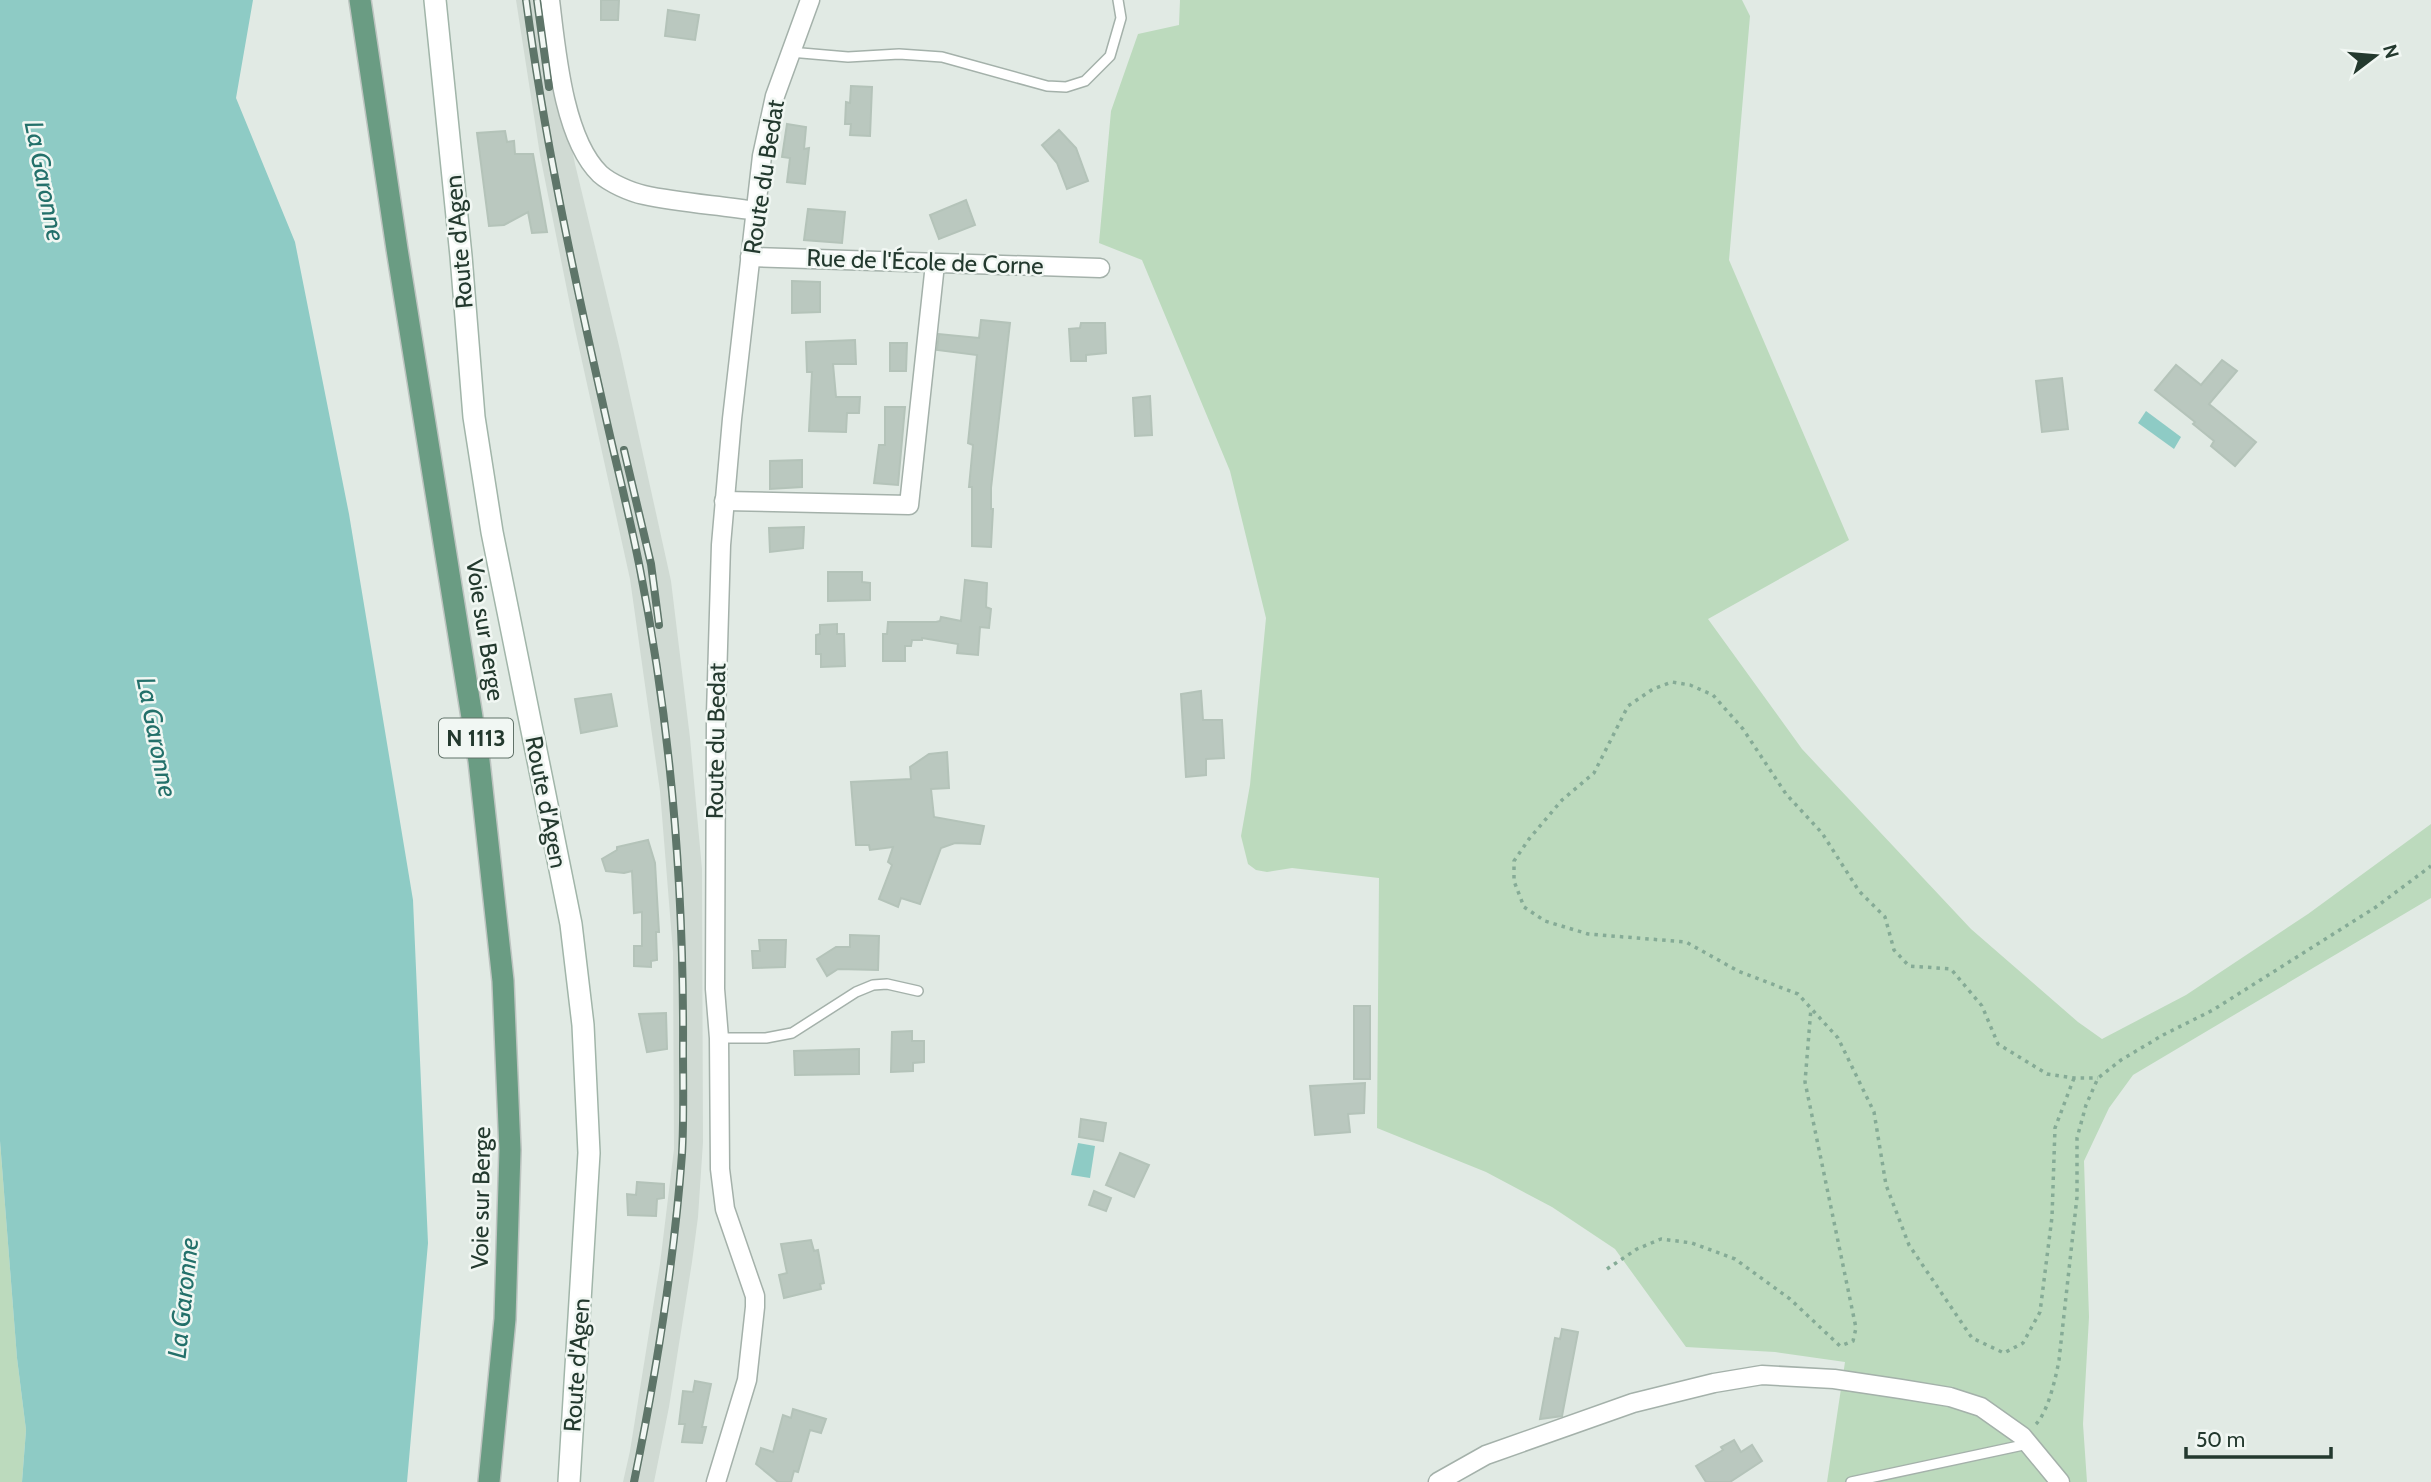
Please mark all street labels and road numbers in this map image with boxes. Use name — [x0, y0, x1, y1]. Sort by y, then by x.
street label: Route du Bedat — [737, 98, 790, 256]
street label: Route d'Agen — [438, 174, 479, 310]
street label: Rue de l'École de Corne — [806, 243, 1044, 280]
street label: Voie sur Berge — [460, 557, 511, 703]
street label: Route du Bedat — [700, 663, 731, 819]
road number: N 1113 — [439, 718, 513, 758]
street label: Route d'Agen — [519, 733, 574, 871]
street label: Voie sur Berge — [465, 1126, 496, 1270]
street label: Route d'Agen — [557, 1297, 596, 1433]

